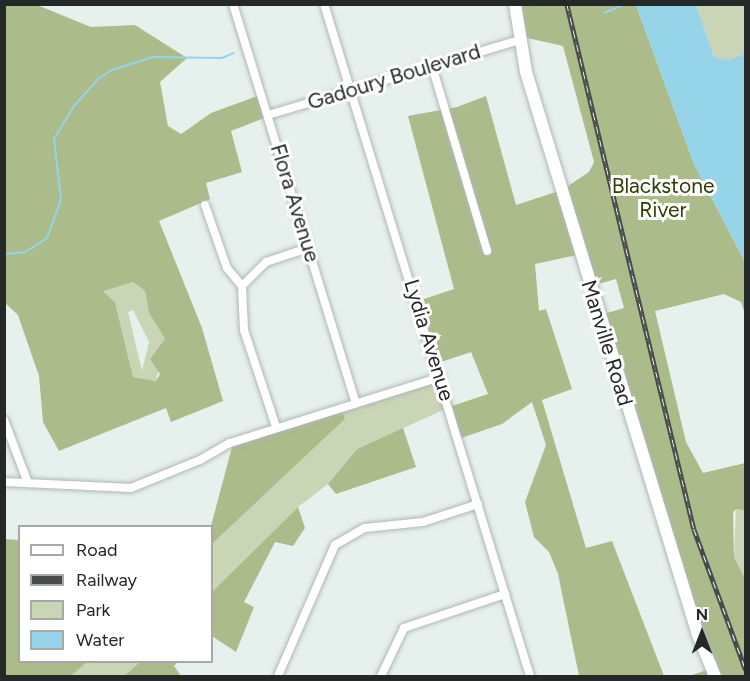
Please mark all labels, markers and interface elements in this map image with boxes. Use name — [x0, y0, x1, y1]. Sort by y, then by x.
street label: Gadoury Boulevard — [304, 39, 484, 115]
street label: Flora Avenue — [265, 141, 325, 265]
park label: Blackstone River — [612, 173, 714, 223]
street label: Lydia Avenue — [399, 276, 459, 404]
street label: Manville Road — [576, 277, 638, 409]
legend — [18, 525, 213, 663]
text: Road — [76, 539, 117, 561]
text: Railway — [76, 569, 137, 591]
text: Park — [76, 599, 110, 621]
north arrow — [672, 603, 732, 663]
text: N — [696, 605, 708, 624]
text: Water — [76, 629, 124, 651]

